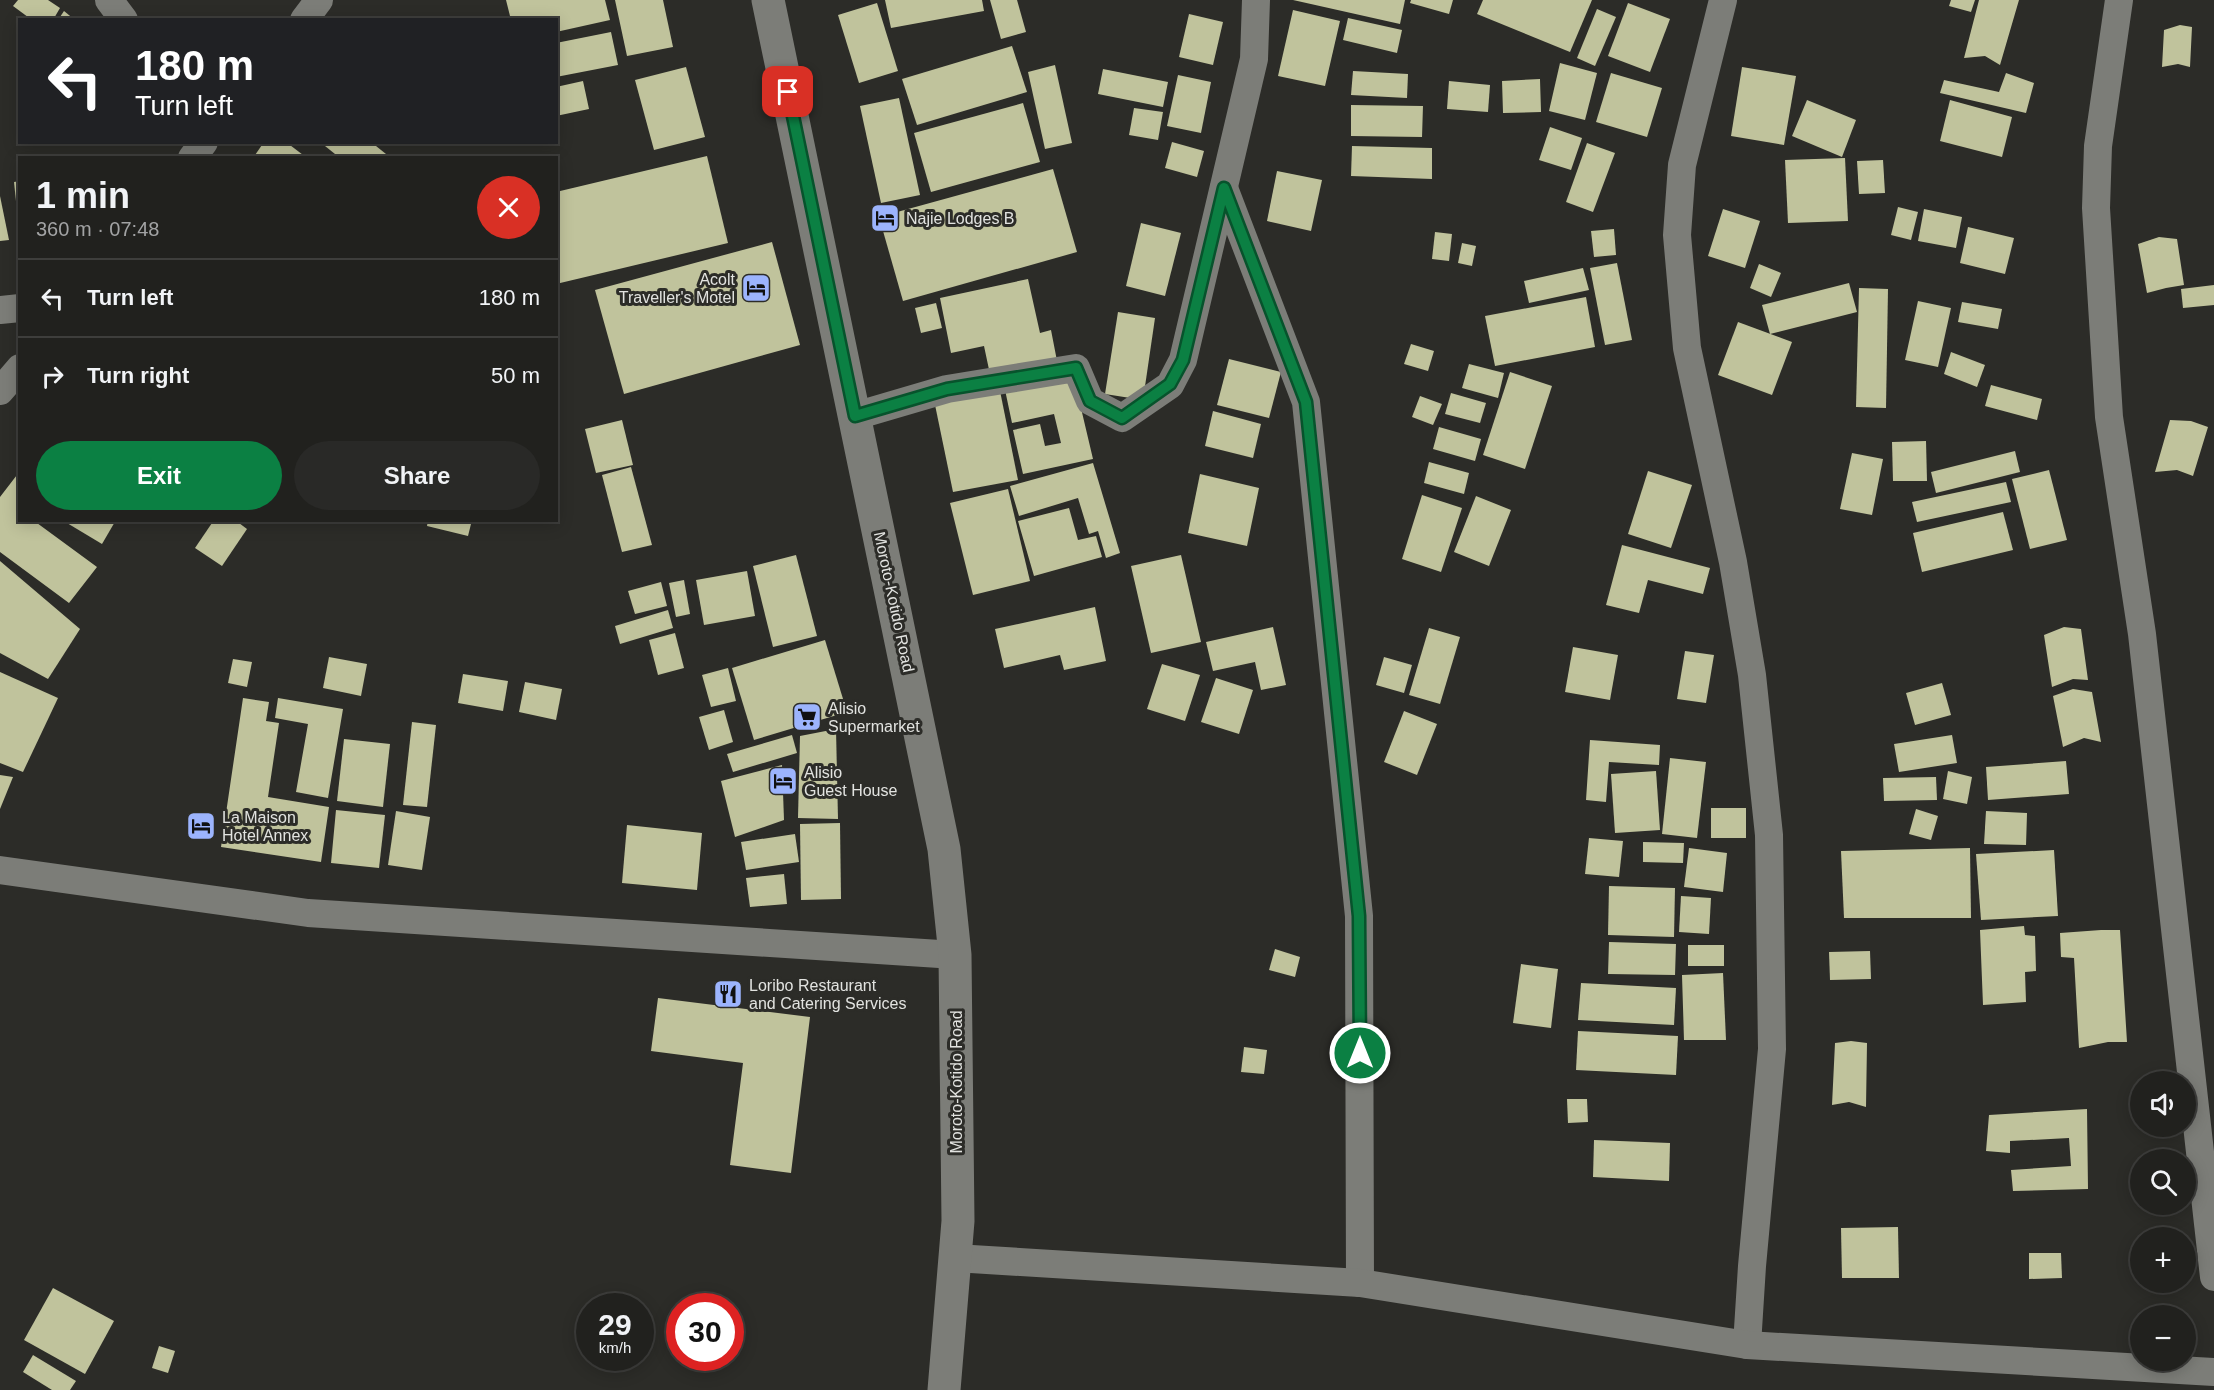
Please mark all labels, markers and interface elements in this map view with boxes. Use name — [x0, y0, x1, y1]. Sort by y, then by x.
icon: left — [36, 42, 114, 120]
text: 180 m — [135, 42, 254, 89]
pin — [762, 66, 813, 117]
icon: arrive — [771, 75, 804, 108]
text: Turn left — [135, 91, 233, 121]
text: 1 min — [36, 175, 130, 216]
button: close — [477, 176, 540, 239]
hotel icon: Najie Lodges B — [869, 202, 901, 234]
place label: Najie Lodges B — [906, 210, 1015, 227]
text: 360 m · 07:48 — [36, 218, 159, 240]
place label: Acolt Traveller's Motel — [619, 271, 736, 306]
hotel icon: Acolt Traveller's Motel — [740, 272, 772, 304]
icon: left — [36, 282, 69, 315]
text: Turn left — [87, 285, 173, 310]
text: 180 m — [479, 285, 540, 310]
icon: right — [36, 360, 69, 393]
text: Turn right — [87, 363, 189, 388]
text: 50 m — [491, 363, 540, 388]
button: Exit — [36, 441, 282, 510]
button: Share — [294, 441, 540, 510]
street label: Moroto-Kotido Road — [871, 530, 917, 674]
place label: Alisio Supermarket — [828, 700, 920, 735]
supermarket icon: Alisio Supermarket — [791, 701, 823, 733]
place label: Alisio Guest House — [804, 764, 897, 799]
hotel icon: Alisio Guest House — [767, 765, 799, 797]
place label: La Maison Hotel Annex — [222, 809, 308, 844]
hotel icon: La Maison Hotel Annex — [185, 810, 217, 842]
place label: Loribo Restaurant and Catering Services — [749, 977, 906, 1012]
restaurant icon: Loribo Restaurant and Catering Services — [712, 978, 744, 1010]
street label: Moroto-Kotido Road — [948, 1010, 965, 1154]
position arrow — [1328, 1021, 1392, 1085]
map controls — [2130, 1071, 2196, 1371]
button: sound — [2130, 1071, 2196, 1137]
button: search — [2130, 1149, 2196, 1215]
button: + — [2130, 1227, 2196, 1293]
speed limit sign: 30 — [666, 1293, 744, 1371]
button: − — [2130, 1305, 2196, 1371]
text: 29 — [598, 1308, 632, 1341]
text: km/h — [599, 1339, 631, 1356]

